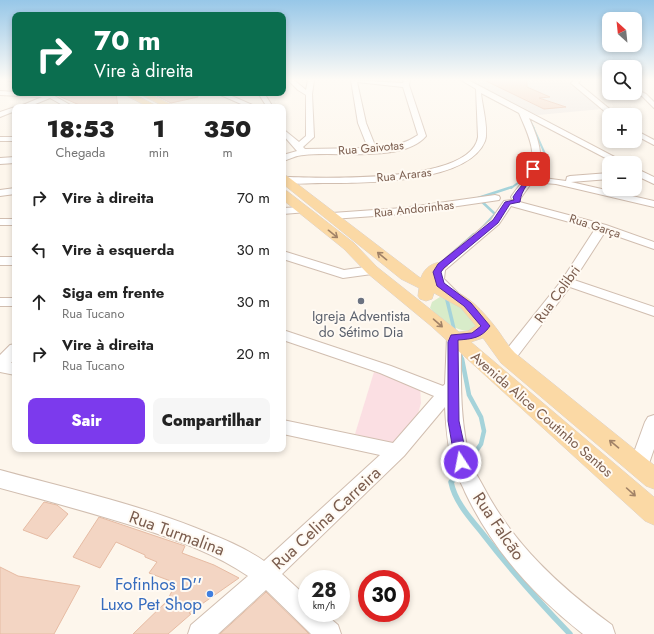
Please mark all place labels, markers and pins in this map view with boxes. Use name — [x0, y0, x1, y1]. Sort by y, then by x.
pin — [516, 152, 550, 186]
marker: Igreja Adventista do Sétimo Dia — [356, 296, 366, 306]
place label: Igreja Adventista do Sétimo Dia — [312, 306, 410, 342]
place label: Fofinhos D'' Luxo Pet Shop — [101, 572, 202, 616]
marker: Fofinhos D'' Luxo Pet Shop — [205, 589, 215, 599]

